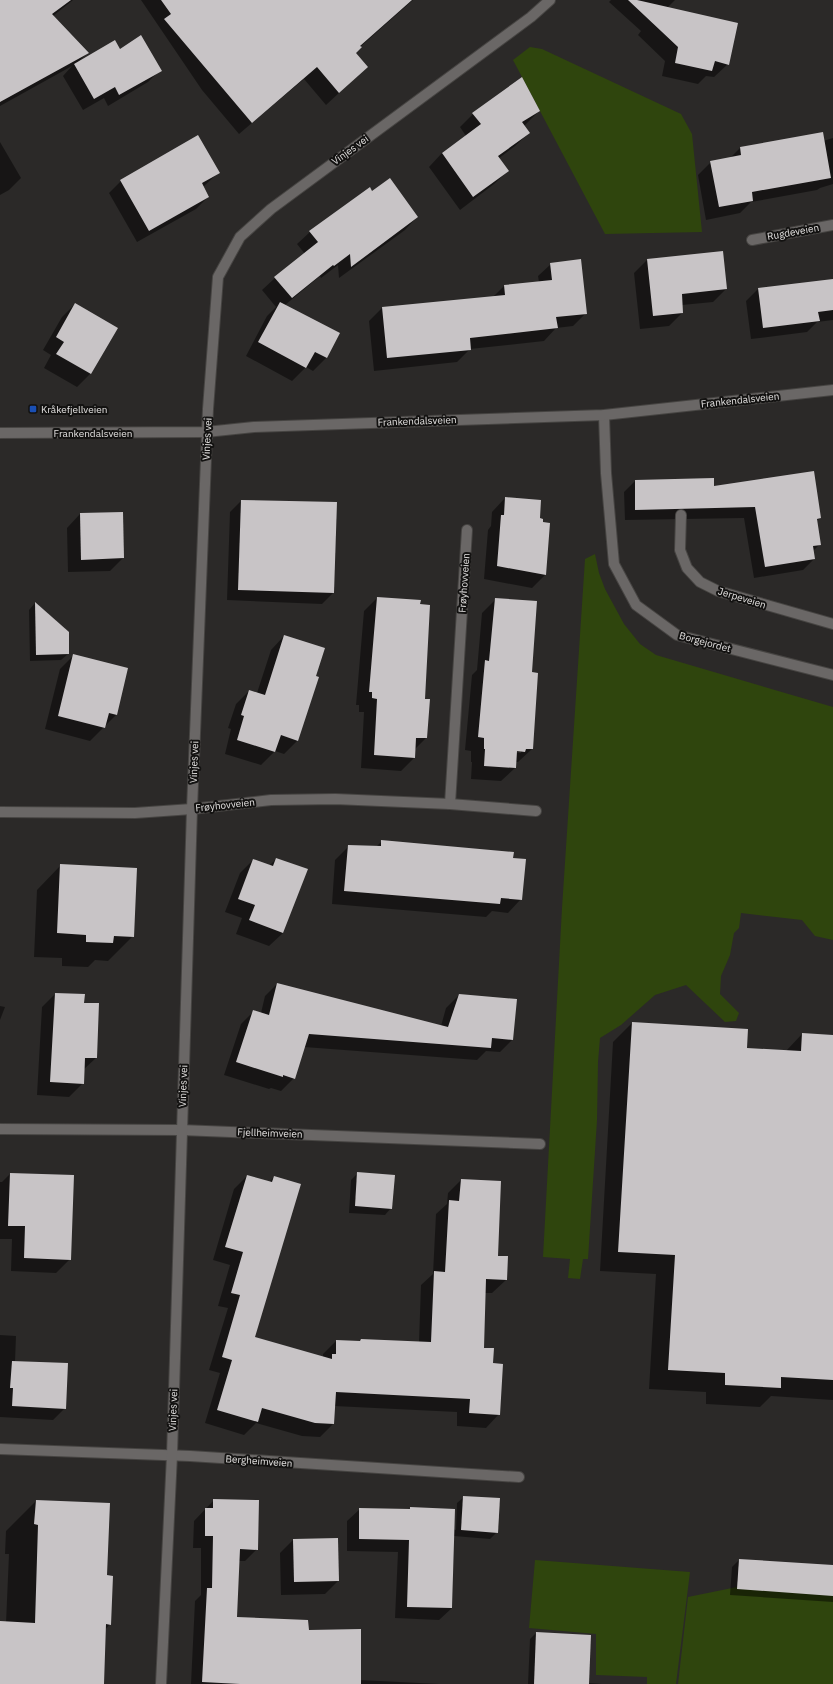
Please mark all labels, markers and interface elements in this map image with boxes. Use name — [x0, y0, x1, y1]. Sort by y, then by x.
street label: Vinjes vei — [329, 132, 371, 168]
street label: Rugdeveien — [766, 221, 820, 243]
street label: Frankendalsveien — [700, 389, 780, 411]
place label: Kråkefjellveien — [41, 403, 107, 416]
marker: Kråkefjellveien — [28, 404, 38, 414]
street label: Frankendalsveien — [377, 413, 457, 429]
street label: Vinjes vei — [199, 418, 215, 460]
street label: Frankendalsveien — [54, 427, 132, 440]
street label: Frøyhovveien — [455, 553, 473, 613]
street label: Jerpeveien — [716, 585, 768, 611]
street label: Borgejordet — [678, 629, 733, 655]
street label: Vinjes vei — [187, 741, 201, 783]
street label: Frøyhovveien — [195, 795, 255, 815]
street label: Vinjes vei — [176, 1065, 190, 1107]
street label: Fjellheimveien — [237, 1125, 303, 1141]
street label: Vinjes vei — [166, 1389, 180, 1431]
street label: Bergheimveien — [225, 1452, 293, 1470]

